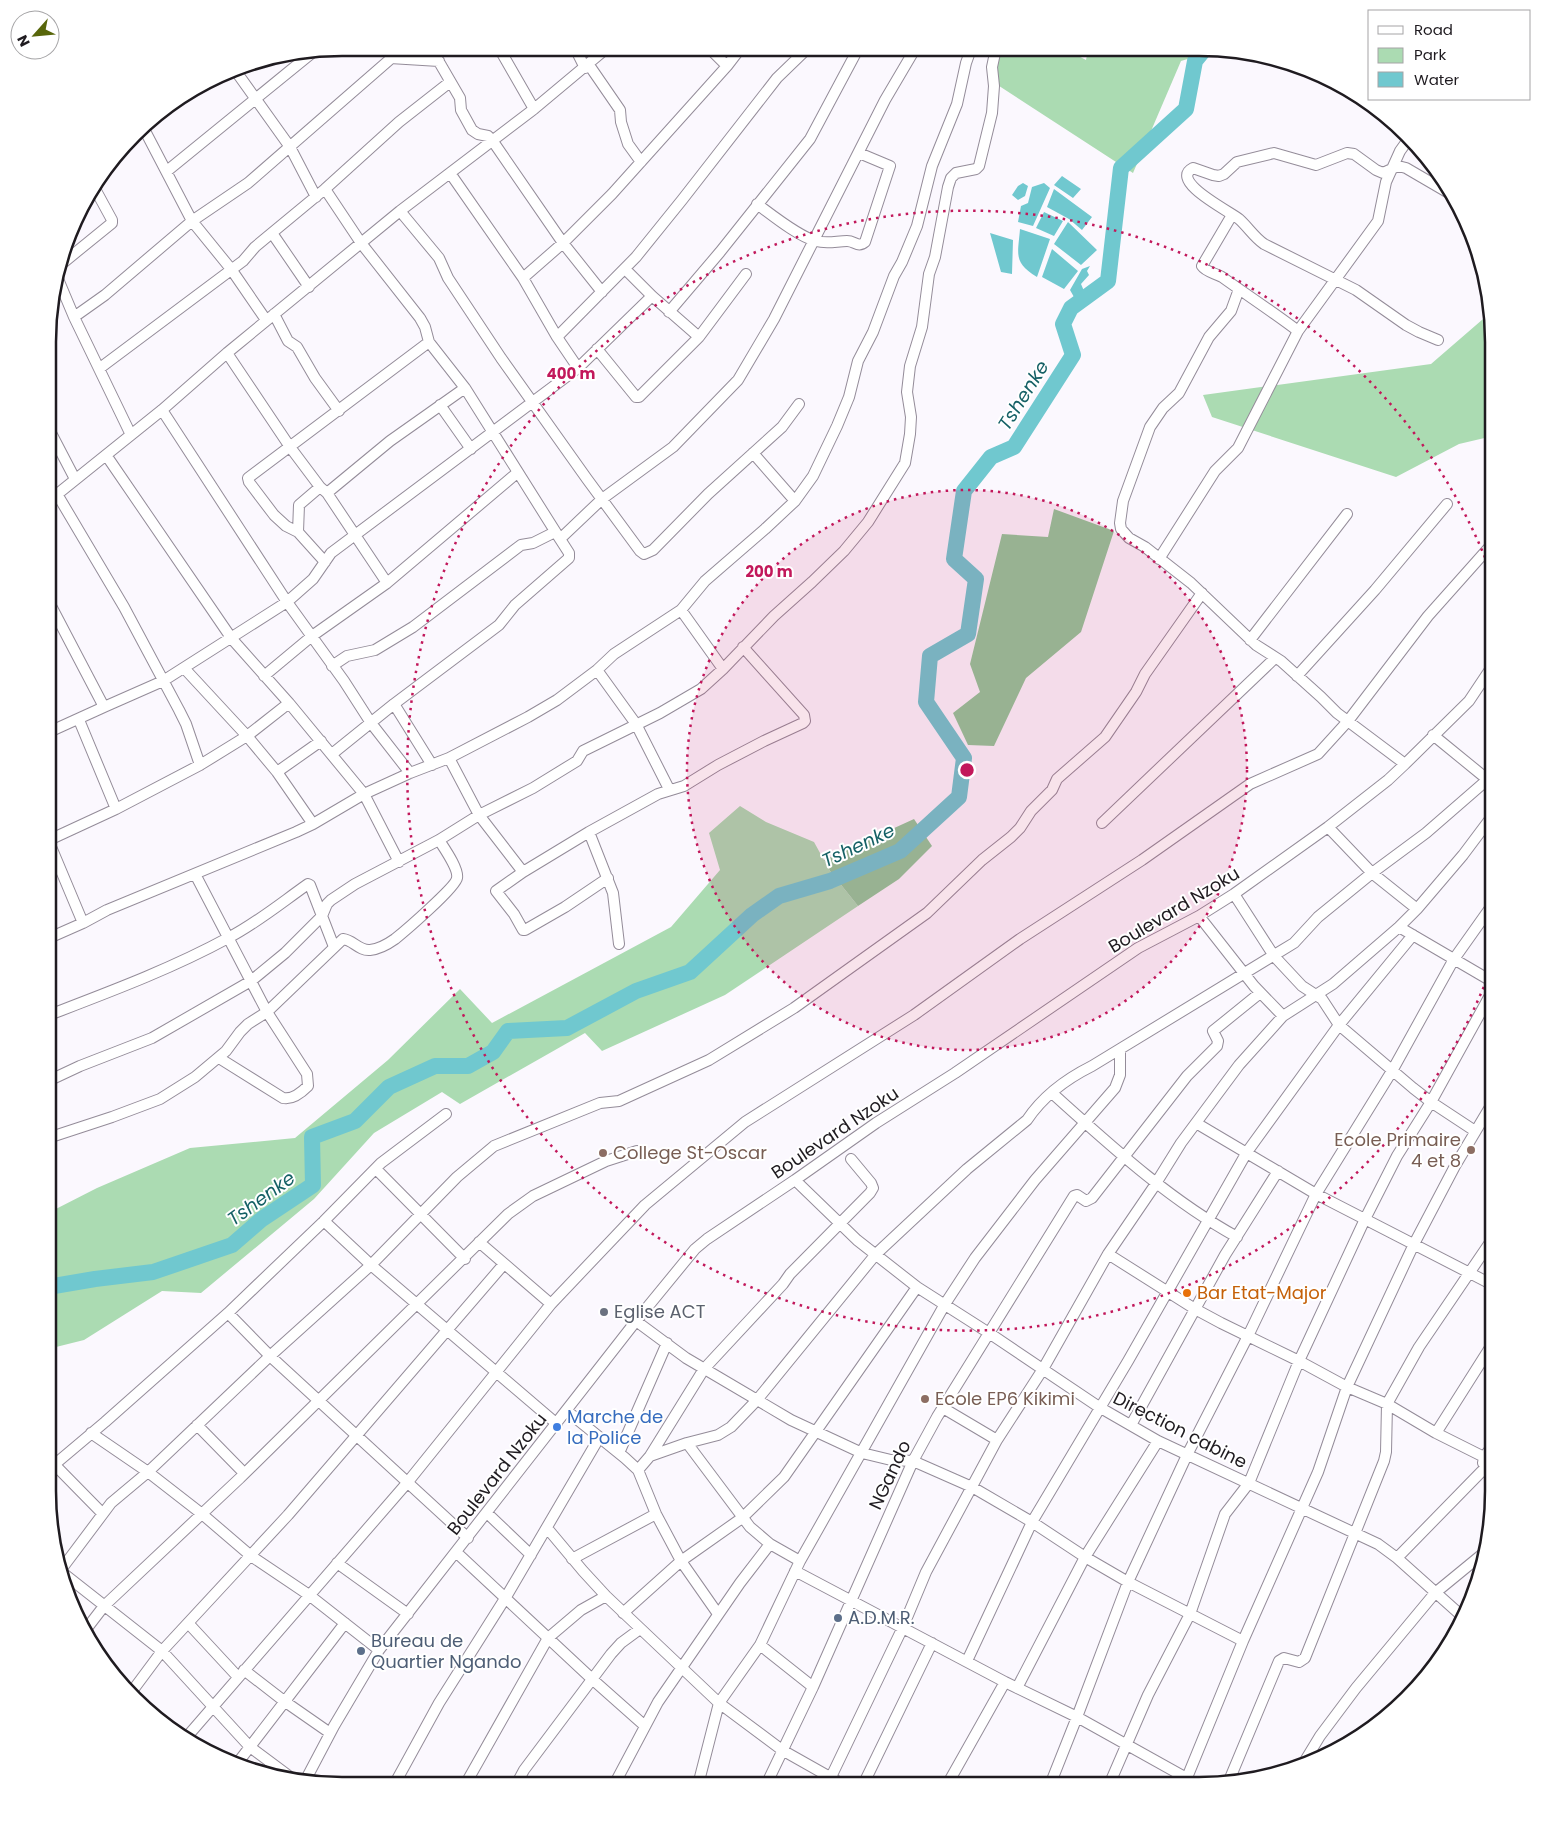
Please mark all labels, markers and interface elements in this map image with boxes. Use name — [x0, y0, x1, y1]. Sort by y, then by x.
north arrow — [10, 10, 60, 60]
legend — [1368, 10, 1531, 100]
text: Road — [1414, 19, 1453, 40]
text: N — [12, 32, 35, 50]
text: Park — [1414, 44, 1446, 65]
text: Water — [1414, 69, 1460, 90]
water label: Tshenke — [991, 355, 1056, 435]
text: 400 m — [547, 363, 596, 384]
text: 200 m — [745, 561, 793, 582]
centre of rings — [958, 761, 976, 779]
water label: Tshenke — [817, 817, 899, 874]
street label: Boulevard Nzoku — [1104, 861, 1244, 959]
street label: Boulevard Nzoku — [766, 1081, 903, 1185]
place label: Ecole Primaire 4 et 8 — [1334, 1127, 1461, 1173]
place label: College St-Oscar — [613, 1140, 767, 1165]
marker: Ecole Primaire 4 et 8 — [1465, 1144, 1477, 1156]
marker: College St-Oscar — [597, 1147, 609, 1159]
water label: Tshenke — [222, 1164, 301, 1232]
place label: Bar Etat-Major — [1197, 1280, 1327, 1305]
marker: Bar Etat-Major — [1181, 1287, 1193, 1299]
place label: Eglise ACT — [614, 1299, 706, 1324]
marker: Eglise ACT — [598, 1306, 610, 1318]
street label: Direction cabine — [1109, 1385, 1251, 1474]
place label: Ecole EP6 Kikimi — [935, 1386, 1075, 1411]
marker: Ecole EP6 Kikimi — [919, 1393, 931, 1405]
place label: Marche de la Police — [567, 1404, 663, 1450]
street label: Boulevard Nzoku — [441, 1407, 552, 1540]
marker: Marche de la Police — [551, 1421, 563, 1433]
street label: NGando — [863, 1436, 917, 1514]
place label: A.D.M.R. — [848, 1605, 914, 1630]
marker: A.D.M.R. — [832, 1612, 844, 1624]
place label: Bureau de Quartier Ngando — [371, 1628, 521, 1674]
marker: Bureau de Quartier Ngando — [355, 1645, 367, 1657]

